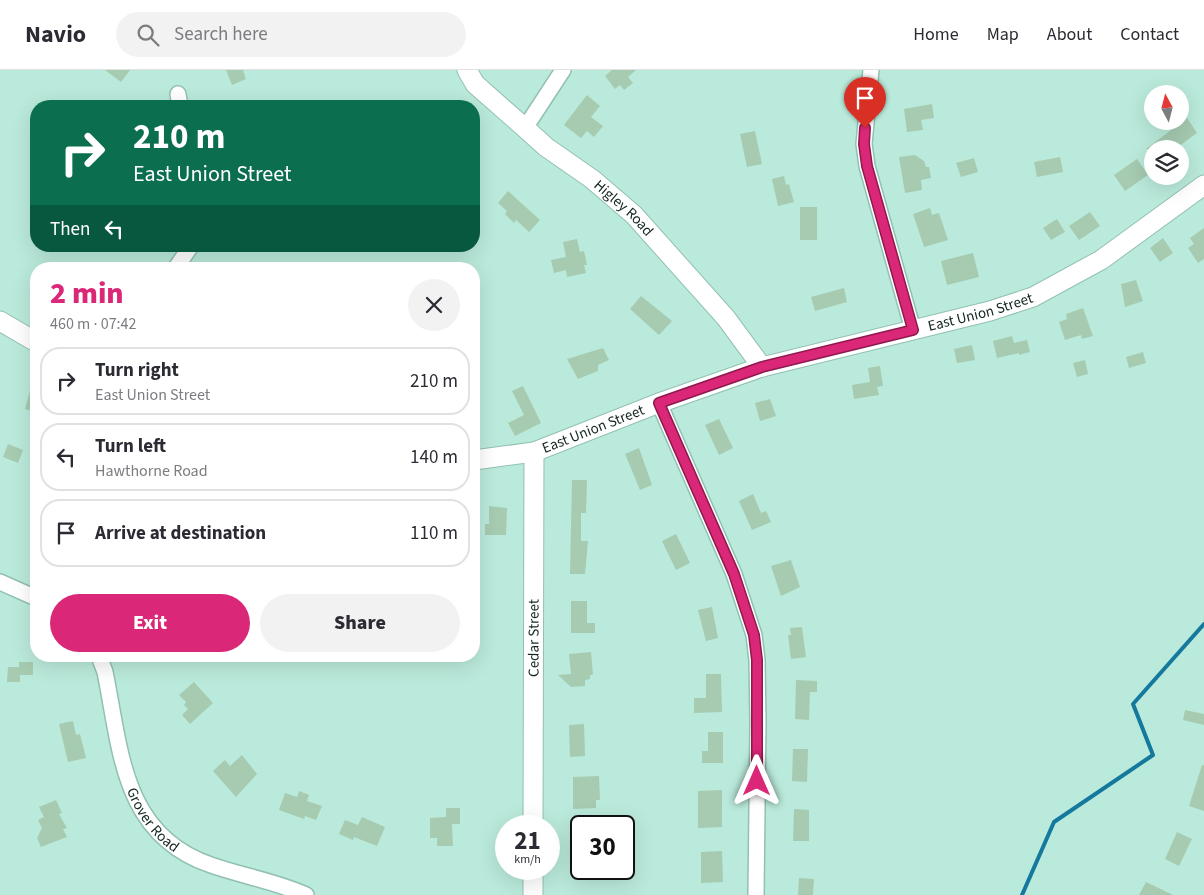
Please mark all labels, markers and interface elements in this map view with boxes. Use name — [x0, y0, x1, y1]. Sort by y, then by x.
search box — [116, 12, 466, 57]
text: Navio — [25, 17, 86, 52]
icon: search — [134, 21, 162, 49]
text: Search here — [174, 21, 268, 48]
text: Home — [913, 22, 959, 47]
text: Map — [987, 22, 1019, 47]
text: About — [1047, 22, 1092, 47]
text: Contact — [1120, 22, 1179, 47]
pin — [844, 77, 886, 128]
icon: arrive — [851, 84, 879, 112]
north arrow — [1144, 85, 1189, 130]
map controls — [1144, 85, 1189, 185]
text: 210 m — [133, 112, 225, 162]
icon: right — [50, 120, 115, 185]
button: layers — [1144, 140, 1189, 185]
text: East Union Street — [133, 158, 291, 190]
street label: Higley Road — [589, 175, 658, 241]
icon: left — [100, 215, 128, 243]
text: Then — [50, 216, 90, 243]
text: 2 min — [50, 272, 124, 315]
button: close — [408, 279, 460, 331]
street label: East Union Street — [926, 287, 1035, 336]
text: 460 m · 07:42 — [50, 313, 137, 335]
text: Turn right — [95, 357, 179, 384]
icon: right — [52, 367, 80, 395]
text: 210 m — [410, 368, 458, 395]
text: East Union Street — [95, 384, 210, 406]
street label: East Union Street — [539, 399, 647, 458]
text: Turn left — [95, 433, 166, 460]
icon: left — [52, 443, 80, 471]
text: 140 m — [410, 444, 458, 471]
text: Hawthorne Road — [95, 460, 208, 482]
icon: arrive — [52, 519, 80, 547]
text: Arrive at destination — [95, 520, 266, 547]
text: 110 m — [410, 520, 458, 547]
button: Exit — [50, 594, 250, 652]
button: Share — [260, 594, 460, 652]
street label: Cedar Street — [523, 599, 544, 677]
position arrow — [730, 754, 782, 806]
street label: Grover Road — [122, 784, 184, 857]
speed limit sign: 30 — [570, 815, 635, 880]
text: 21 — [514, 823, 541, 859]
text: km/h — [514, 851, 541, 868]

